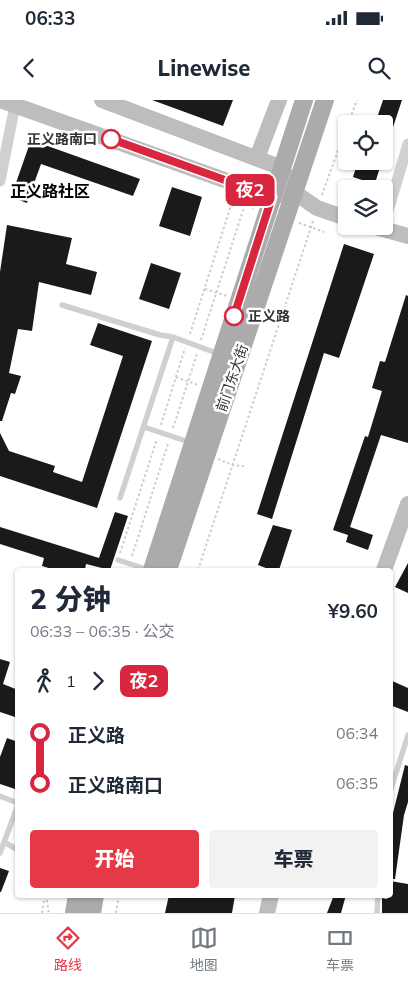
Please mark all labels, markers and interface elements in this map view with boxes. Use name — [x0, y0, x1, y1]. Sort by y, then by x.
text: 06:33 — [25, 6, 75, 30]
icon: back — [15, 54, 43, 82]
text: Linewise — [158, 54, 250, 82]
icon: search — [365, 54, 393, 82]
map controls — [338, 115, 393, 235]
button: locate — [338, 115, 393, 170]
marker: 正义路南口 — [101, 129, 121, 149]
place label: 正义路南口 — [27, 130, 97, 148]
line badge: 夜2 — [228, 174, 272, 206]
text: 夜2 — [236, 178, 264, 201]
button: layers — [338, 180, 393, 235]
district label: 正义路社区 — [10, 181, 90, 201]
marker: 正义路 — [224, 306, 244, 326]
place label: 正义路 — [248, 307, 290, 325]
street label: 前门东大街 — [212, 342, 252, 414]
text: 2 分钟 — [30, 581, 111, 616]
text: ¥9.60 — [328, 599, 378, 623]
text: 06:33 – 06:35 · 公交 — [30, 621, 175, 641]
icon: walk — [30, 667, 58, 695]
icon: forward — [84, 667, 112, 695]
text: 夜2 — [130, 669, 158, 692]
text: 1 — [66, 671, 76, 691]
text: 正义路 — [68, 723, 125, 747]
text: 06:34 — [336, 723, 378, 743]
text: 正义路南口 — [68, 773, 163, 797]
text: 06:35 — [336, 773, 378, 793]
button: 开始 — [30, 830, 199, 888]
button: 车票 — [209, 830, 378, 888]
tab: 路线 — [54, 924, 82, 974]
tab: 地图 — [190, 924, 218, 974]
tab: 车票 — [326, 924, 354, 974]

